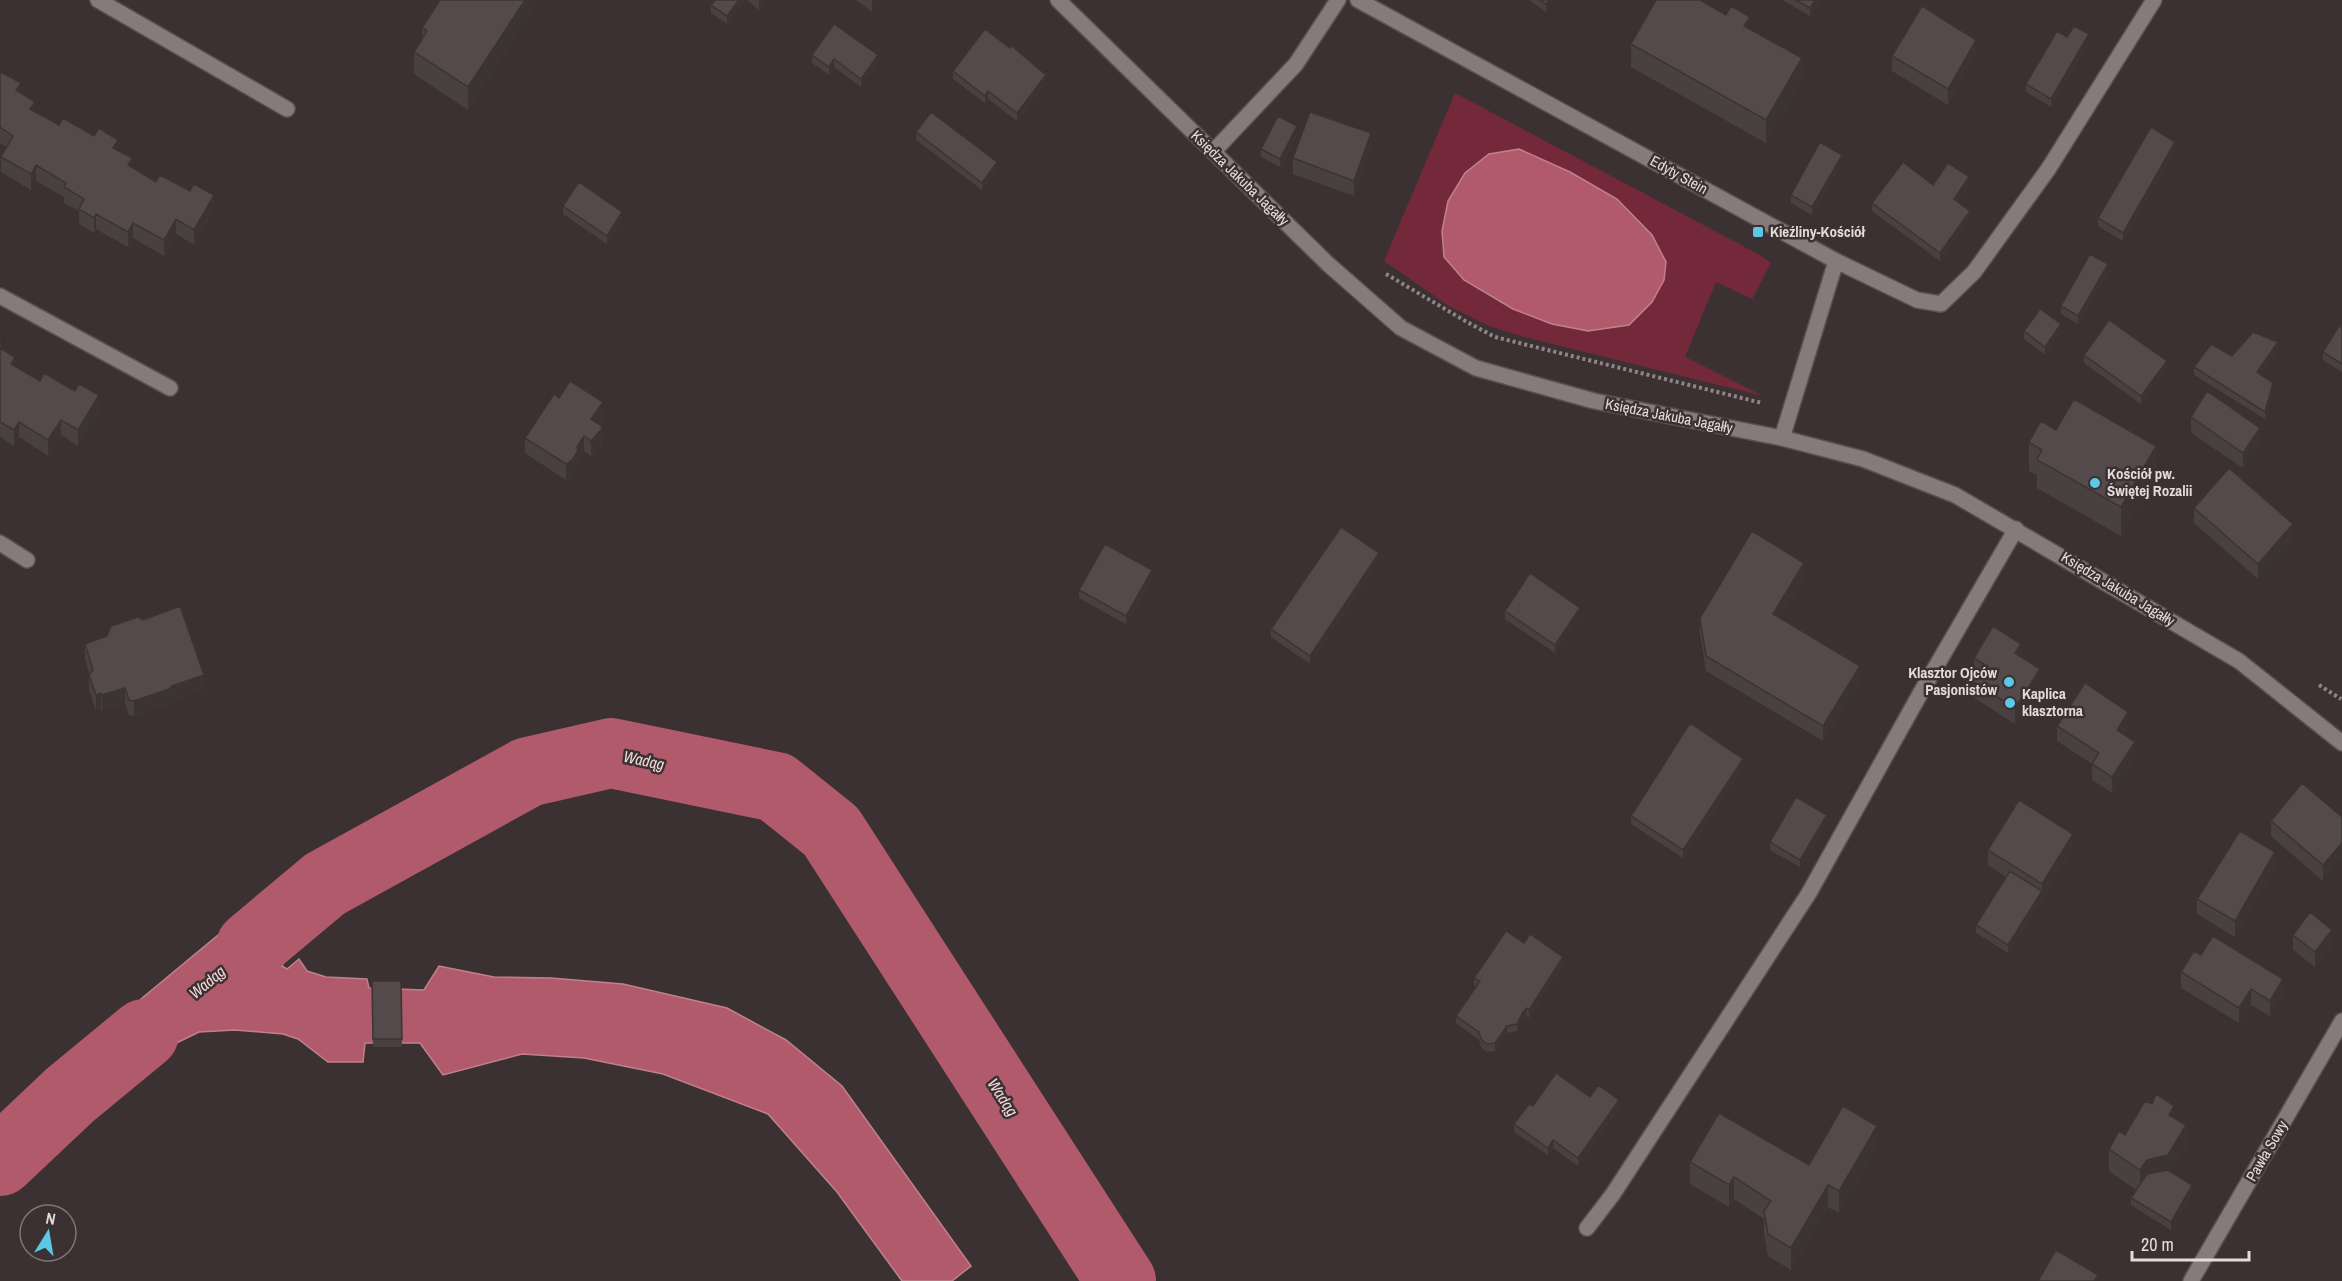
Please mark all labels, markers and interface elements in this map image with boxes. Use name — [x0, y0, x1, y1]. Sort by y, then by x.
street label: Księdza Jakuba Jagałły — [1187, 125, 1295, 231]
street label: Edyty Stein — [1647, 150, 1712, 199]
place label: Kieźliny-Kościół — [1770, 221, 1866, 242]
marker: Kieźliny-Kościół — [1751, 225, 1765, 239]
street label: Księdza Jakuba Jagałły — [1604, 393, 1735, 438]
place label: Kościół pw. Świętej Rozalii — [2107, 463, 2192, 501]
marker: Kościół pw. Świętej Rozalii — [2088, 476, 2102, 490]
street label: Księdza Jakuba Jagałły — [2057, 546, 2180, 631]
place label: Klasztor Ojców Pasjonistów — [1908, 662, 1997, 700]
marker: Klasztor Ojców Pasjonistów — [2002, 675, 2016, 689]
place label: Kaplica klasztorna — [2022, 683, 2083, 721]
marker: Kaplica klasztorna — [2003, 696, 2017, 710]
water label: Wadąg — [622, 745, 666, 775]
water label: Wadąg — [184, 960, 230, 1004]
water label: Wadąg — [983, 1074, 1023, 1120]
street label: Pawła Sowy — [2241, 1116, 2293, 1185]
north arrow — [18, 1203, 78, 1263]
text: N — [44, 1207, 58, 1230]
scale bar — [2132, 1224, 2249, 1262]
text: 20 m — [2141, 1232, 2174, 1257]

